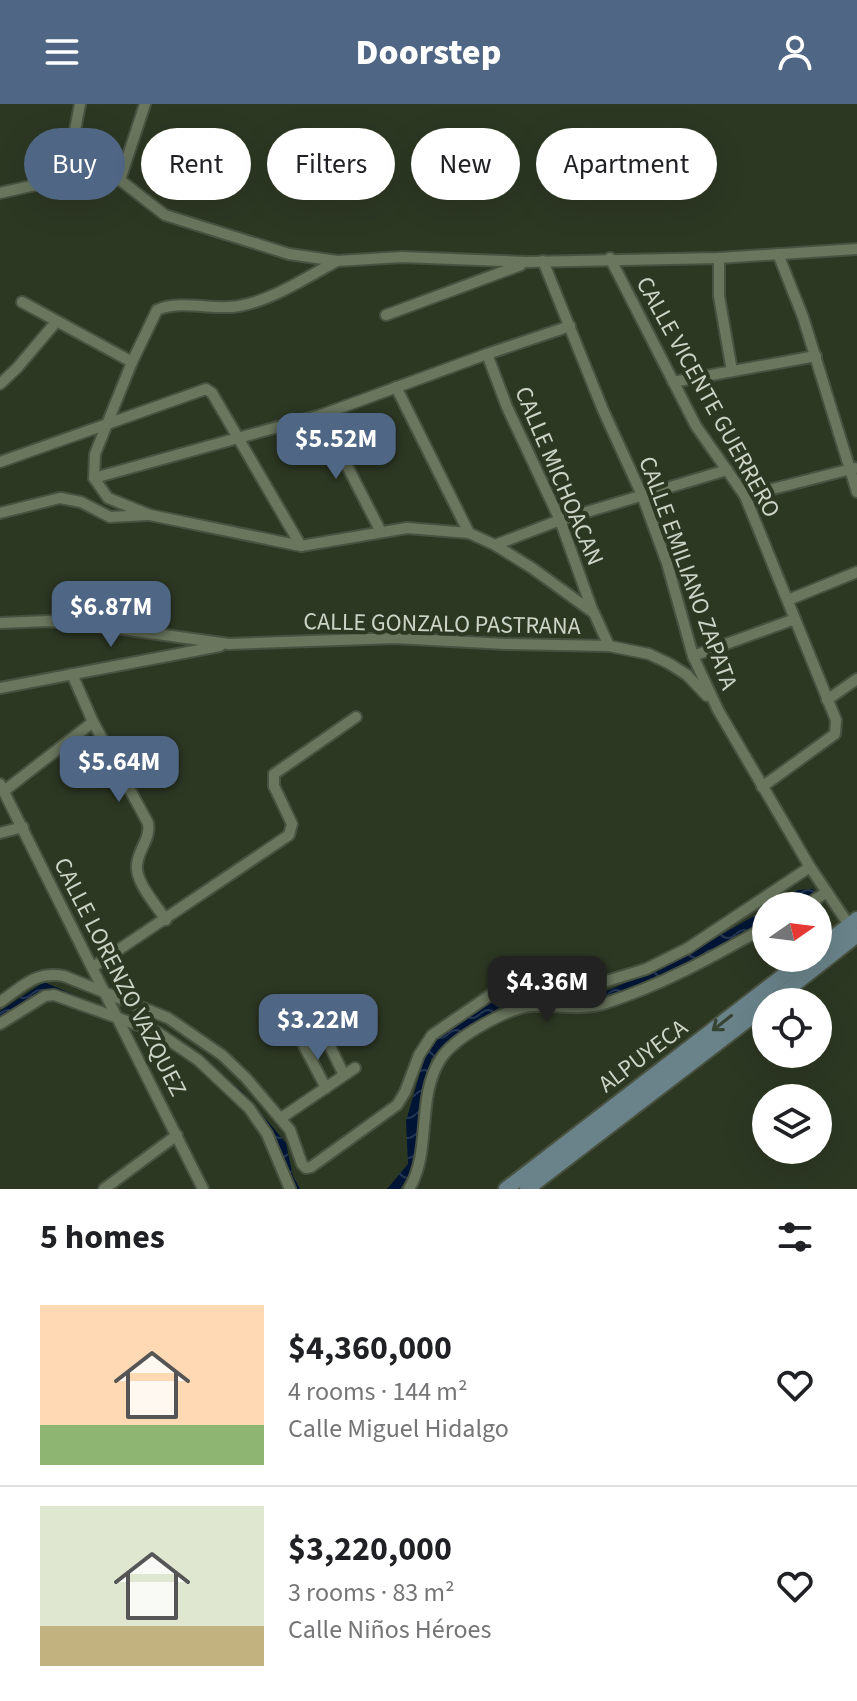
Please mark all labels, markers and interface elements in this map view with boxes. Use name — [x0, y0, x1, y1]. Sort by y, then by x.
text: Doorstep — [356, 27, 501, 78]
icon: menu — [40, 30, 84, 74]
icon: person — [773, 30, 817, 74]
chip: Buy — [24, 128, 125, 200]
chip: Rent — [141, 128, 251, 200]
chip: Filters — [267, 128, 395, 200]
chip: New — [411, 128, 520, 200]
chip: Apartment — [536, 128, 717, 200]
street label: CALLE VICENTE GUERRERO — [627, 270, 789, 524]
street label: CALLE MICHOACAN — [506, 381, 612, 571]
pin: $5.52M — [271, 413, 401, 481]
text: $5.52M — [295, 420, 377, 457]
street label: CALLE EMILIANO ZAPATA — [629, 451, 747, 695]
pin: $6.87M — [46, 581, 176, 649]
text: $6.87M — [70, 588, 152, 625]
street label: CALLE GONZALO PASTRANA — [303, 604, 581, 644]
pin: $5.64M — [54, 736, 184, 804]
text: $5.64M — [78, 743, 160, 780]
street label: CALLE LORENZO VAZQUEZ — [45, 852, 195, 1102]
north arrow — [752, 892, 832, 972]
map controls — [752, 892, 832, 1164]
pin: $4.36M — [482, 956, 612, 1024]
text: $4.36M — [506, 963, 588, 1000]
button: locate — [752, 988, 832, 1068]
pin: $3.22M — [253, 994, 383, 1062]
text: $3.22M — [277, 1001, 359, 1038]
street label: ALPUYECA — [591, 1011, 695, 1101]
one-way arrow — [712, 1014, 734, 1031]
button: layers — [752, 1084, 832, 1164]
text: 5 homes — [40, 1213, 165, 1262]
icon: filters — [773, 1215, 817, 1259]
text: $4,360,000 — [288, 1324, 452, 1373]
icon: home — [104, 1337, 200, 1433]
icon: heart — [773, 1363, 817, 1407]
text: 4 rooms · 144 m² — [288, 1373, 467, 1410]
text: Calle Miguel Hidalgo — [288, 1410, 509, 1447]
text: $3,220,000 — [288, 1525, 452, 1574]
icon: home — [104, 1538, 200, 1634]
icon: heart — [773, 1564, 817, 1608]
text: 3 rooms · 83 m² — [288, 1574, 455, 1611]
text: Calle Niños Héroes — [288, 1611, 491, 1648]

